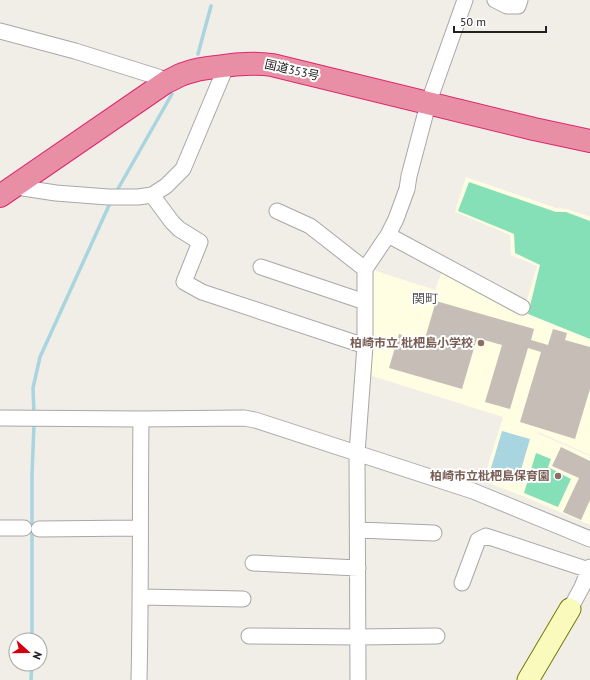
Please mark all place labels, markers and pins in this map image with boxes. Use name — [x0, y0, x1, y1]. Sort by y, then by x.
place label: 柏崎市立 枇杷島小学校 — [350, 335, 473, 350]
marker: 柏崎市立 枇杷島小学校 — [476, 338, 486, 348]
place label: 柏崎市立枇杷島保育園 — [430, 468, 550, 483]
marker: 柏崎市立枇杷島保育園 — [553, 471, 563, 481]

